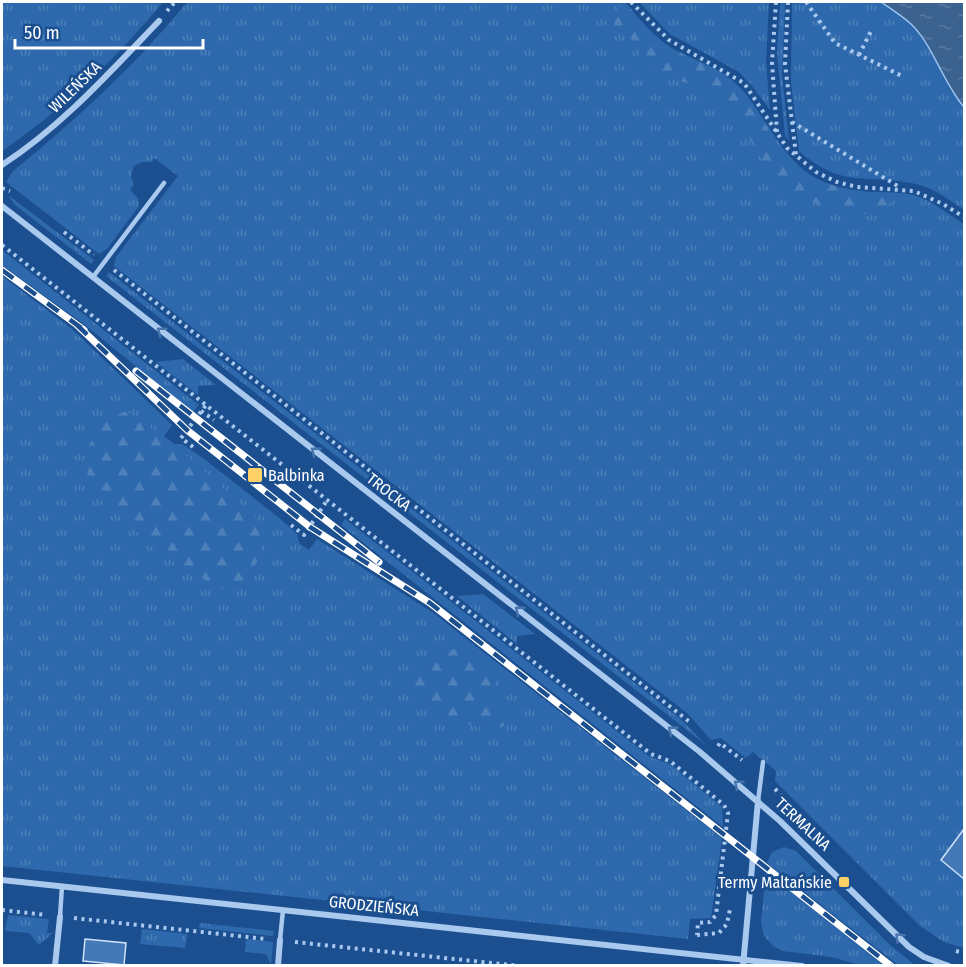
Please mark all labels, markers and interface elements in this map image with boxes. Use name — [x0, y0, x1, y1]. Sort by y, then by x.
scale bar — [15, 12, 202, 50]
text: 50 m — [24, 22, 60, 44]
street label: WILEŃSKA — [45, 57, 106, 117]
one-way arrow — [157, 328, 168, 339]
one-way arrow — [311, 448, 322, 459]
marker: Balbinka — [246, 466, 264, 484]
place label: Balbinka — [268, 466, 325, 485]
street label: TROCKA — [363, 469, 415, 516]
one-way arrow — [514, 606, 525, 617]
one-way arrow — [668, 726, 679, 737]
one-way arrow — [734, 780, 745, 791]
street label: TERMALNA — [771, 794, 835, 855]
place label: Termy Maltańskie — [718, 873, 832, 892]
marker: Termy Maltańskie — [837, 875, 851, 889]
street label: GRODZIEŃSKA — [328, 892, 421, 920]
one-way arrow — [896, 934, 907, 945]

